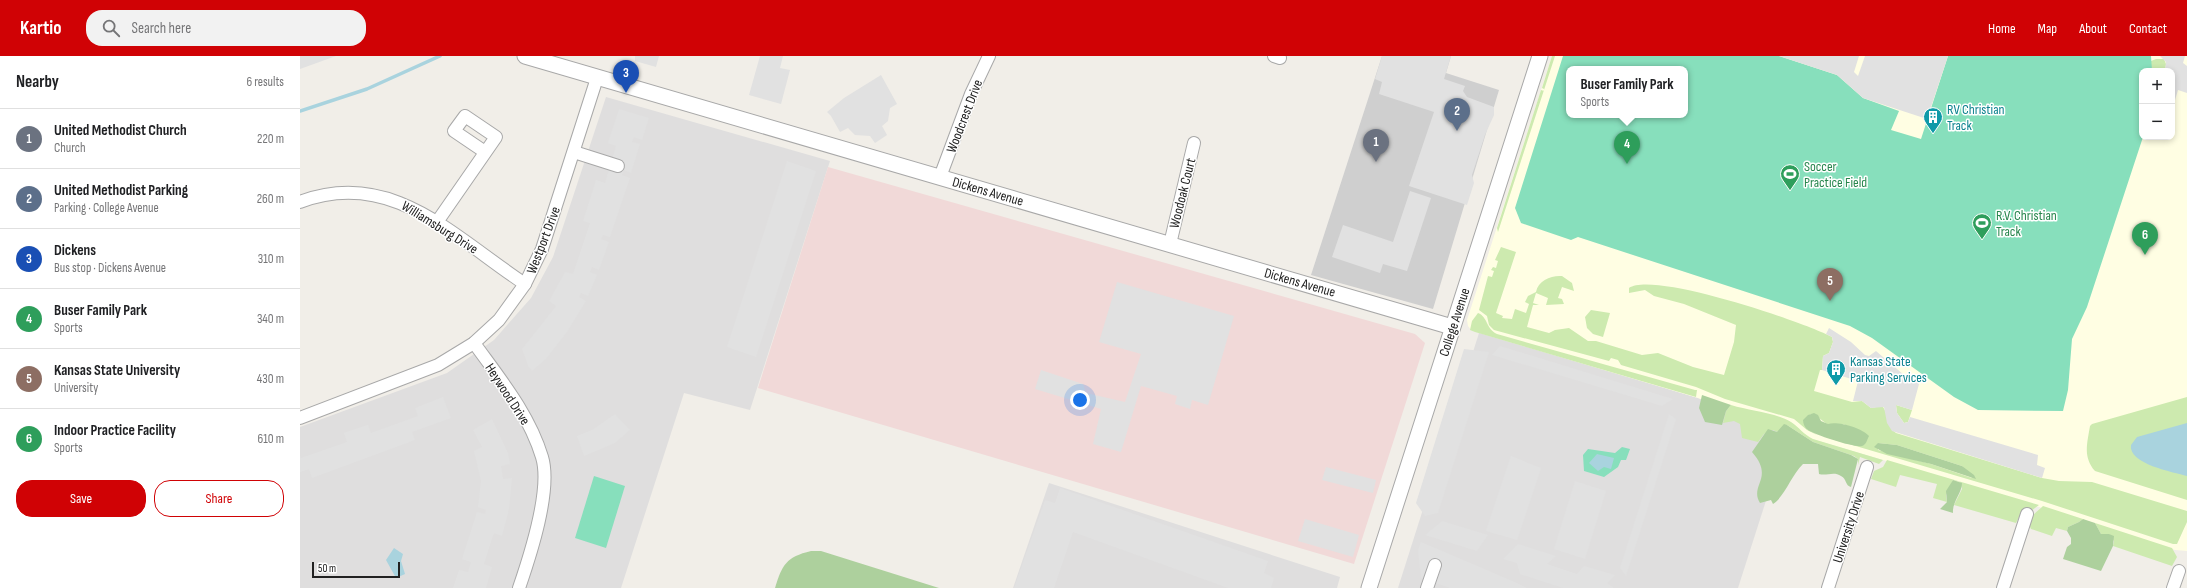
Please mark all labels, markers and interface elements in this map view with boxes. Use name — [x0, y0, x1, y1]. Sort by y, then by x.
search box — [86, 10, 366, 46]
text: Kartio — [20, 17, 62, 40]
icon: search — [100, 17, 122, 39]
text: Search here — [132, 19, 191, 38]
text: Home — [1988, 20, 2016, 37]
text: Map — [2038, 20, 2057, 37]
text: About — [2079, 20, 2107, 37]
text: Contact — [2129, 20, 2167, 37]
pin: 3 — [613, 60, 639, 93]
popup — [1566, 66, 1688, 118]
map controls — [2139, 68, 2175, 140]
button: + — [2139, 68, 2175, 104]
text: Nearby — [16, 72, 59, 92]
text: 6 results — [246, 74, 284, 90]
text: Buser Family Park — [1580, 75, 1674, 94]
street label: Woodcrest Drive — [943, 77, 986, 155]
text: Sports — [1580, 94, 1609, 110]
pin: 2 — [1444, 98, 1470, 131]
place label: RV Christian Track — [1947, 101, 2005, 134]
button: − — [2139, 104, 2175, 140]
building icon: RV Christian Track — [1922, 106, 1944, 134]
text: United Methodist Church — [54, 121, 187, 140]
pin: 1 — [1363, 129, 1389, 162]
text: 1 — [26, 131, 32, 147]
text: 220 m — [257, 131, 284, 147]
pin: 4 — [1614, 131, 1640, 164]
text: Church — [54, 140, 86, 156]
street label: Woodoak Court — [1166, 156, 1199, 230]
place label: Soccer Practice Field — [1804, 158, 1867, 191]
sports icon: Soccer Practice Field — [1779, 163, 1801, 191]
street label: Dickens Avenue — [950, 173, 1025, 210]
text: United Methodist Parking — [54, 181, 188, 200]
text: 2 — [26, 191, 32, 207]
text: 260 m — [257, 191, 284, 207]
street label: Williamsburg Drive — [398, 197, 481, 258]
text: Parking · College Avenue — [54, 200, 159, 216]
street label: Westport Drive — [523, 204, 564, 276]
place label: R.V. Christian Track — [1996, 207, 2057, 240]
sports icon: R.V. Christian Track — [1971, 212, 1993, 240]
pin: 6 — [2132, 222, 2158, 255]
text: Dickens — [54, 241, 96, 260]
text: 3 — [26, 251, 32, 267]
text: 310 m — [258, 251, 284, 267]
text: Bus stop · Dickens Avenue — [54, 260, 166, 276]
street label: Dickens Avenue — [1262, 264, 1337, 301]
pin: 5 — [1817, 268, 1843, 301]
street label: College Avenue — [1435, 286, 1474, 359]
text: Buser Family Park — [54, 301, 147, 320]
text: 4 — [26, 311, 32, 327]
text: 340 m — [257, 311, 284, 327]
text: Sports — [54, 320, 83, 336]
place label: Kansas State Parking Services — [1850, 353, 1927, 386]
building icon: Kansas State Parking Services — [1825, 358, 1847, 386]
street label: Heywood Drive — [481, 360, 534, 428]
text: Kansas State University — [54, 361, 180, 380]
text: 5 — [26, 371, 32, 387]
text: 430 m — [257, 371, 284, 387]
text: University — [54, 380, 98, 396]
your location — [1070, 390, 1090, 410]
text: Indoor Practice Facility — [54, 421, 176, 440]
text: 6 — [26, 431, 32, 447]
text: 610 m — [258, 431, 284, 447]
text: Sports — [54, 440, 83, 456]
button: Save — [16, 480, 146, 517]
button: Share — [154, 480, 284, 517]
street label: University Drive — [1829, 489, 1868, 565]
scale bar — [312, 560, 400, 579]
text: 50 m — [318, 562, 336, 575]

